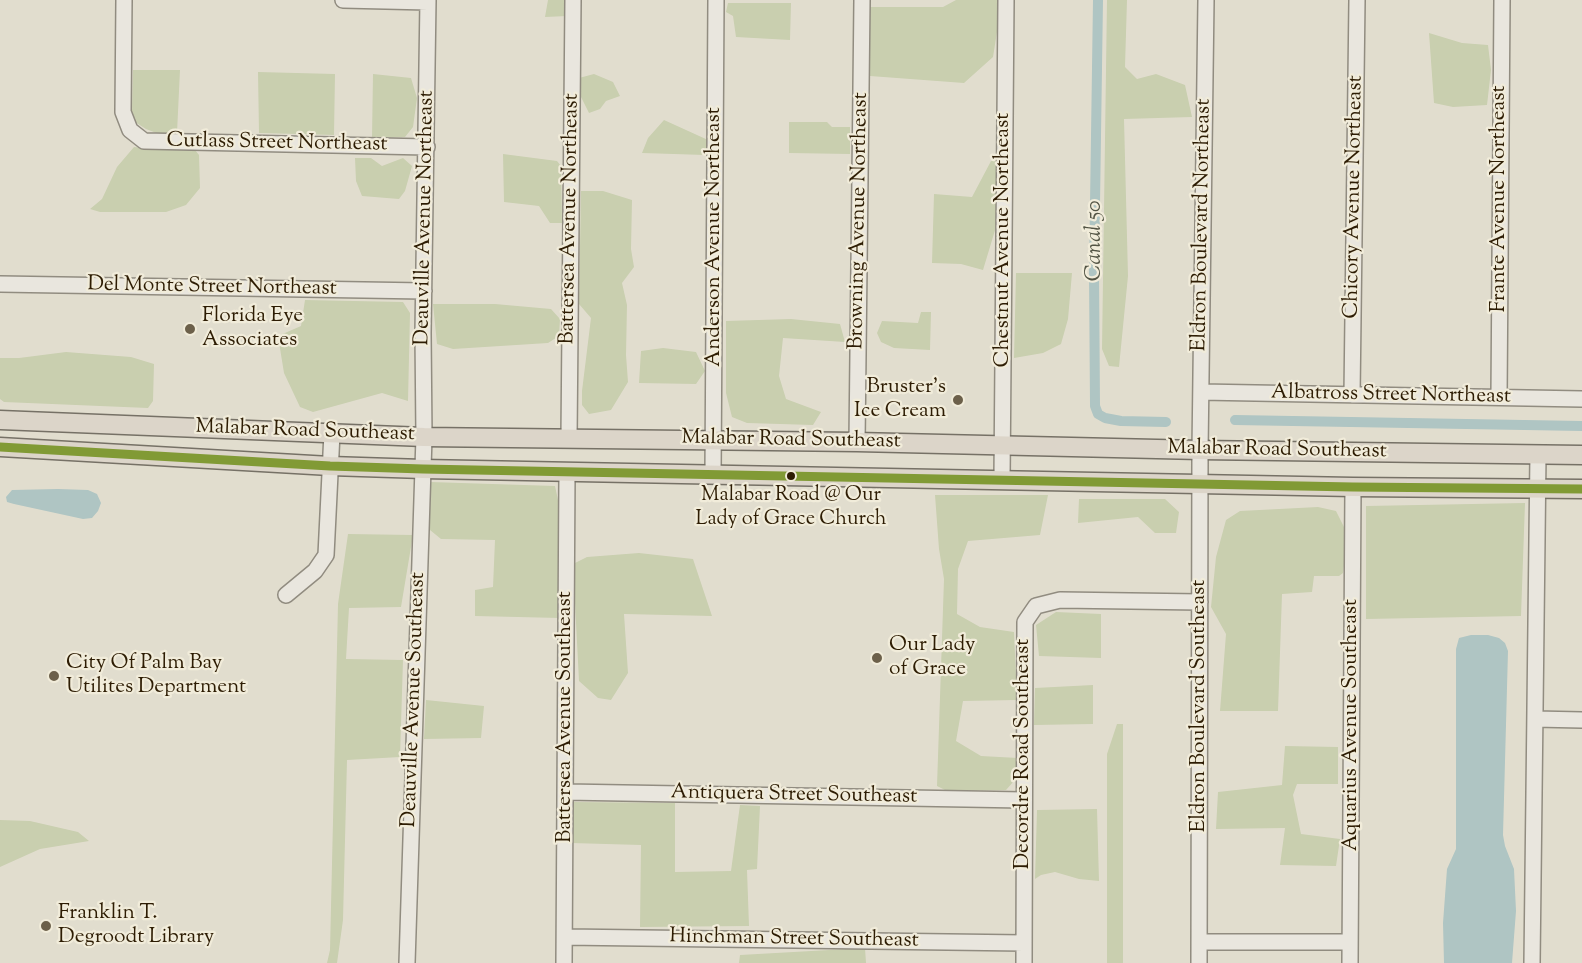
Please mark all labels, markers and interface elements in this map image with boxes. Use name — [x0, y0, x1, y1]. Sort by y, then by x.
street label: Chicory Avenue Northeast — [1340, 75, 1370, 319]
street label: Frante Avenue Northeast — [1487, 85, 1513, 313]
street label: Deauville Avenue Northeast — [411, 90, 441, 346]
street label: Browning Avenue Northeast — [845, 92, 875, 350]
street label: Battersea Avenue Northeast — [556, 93, 586, 345]
street label: Eldron Boulevard Northeast — [1188, 98, 1218, 352]
street label: Anderson Avenue Northeast — [702, 107, 728, 367]
street label: Chestnut Avenue Northeast — [991, 113, 1017, 367]
street label: Cutlass Street Northeast — [166, 129, 388, 159]
water label: Canal 50 — [1083, 201, 1109, 281]
street label: Del Monte Street Northeast — [87, 273, 337, 303]
place label: Florida Eye Associates — [202, 304, 303, 354]
marker: Florida Eye Associates — [183, 322, 197, 336]
place label: Bruster's Ice Cream — [854, 375, 946, 425]
street label: Albatross Street Northeast — [1271, 381, 1511, 411]
marker: Bruster's Ice Cream — [951, 393, 965, 407]
street label: Malabar Road Southeast — [195, 416, 415, 448]
street label: Malabar Road Southeast — [681, 426, 901, 456]
street label: Malabar Road Southeast — [1167, 436, 1387, 466]
marker: Malabar Road @ Our Lady of Grace Church — [785, 470, 797, 482]
place label: Malabar Road @ Our Lady of Grace Church — [695, 485, 887, 532]
street label: Deauville Avenue Southeast — [398, 572, 432, 828]
street label: Eldron Boulevard Southeast — [1187, 579, 1213, 833]
street label: Battersea Avenue Southeast — [553, 591, 579, 843]
street label: Aquarius Avenue Southeast — [1339, 599, 1365, 851]
place label: Our Lady of Grace — [889, 633, 976, 683]
street label: Decordre Road Southeast — [1011, 638, 1037, 870]
place label: City Of Palm Bay Utilites Department — [66, 651, 246, 701]
marker: Our Lady of Grace — [870, 651, 884, 665]
marker: City Of Palm Bay Utilites Department — [47, 669, 61, 683]
street label: Antiquera Street Southeast — [670, 781, 918, 811]
place label: Franklin T. Degroodt Library — [58, 901, 214, 951]
marker: Franklin T. Degroodt Library — [39, 919, 53, 933]
street label: Hinchman Street Southeast — [669, 925, 919, 955]

